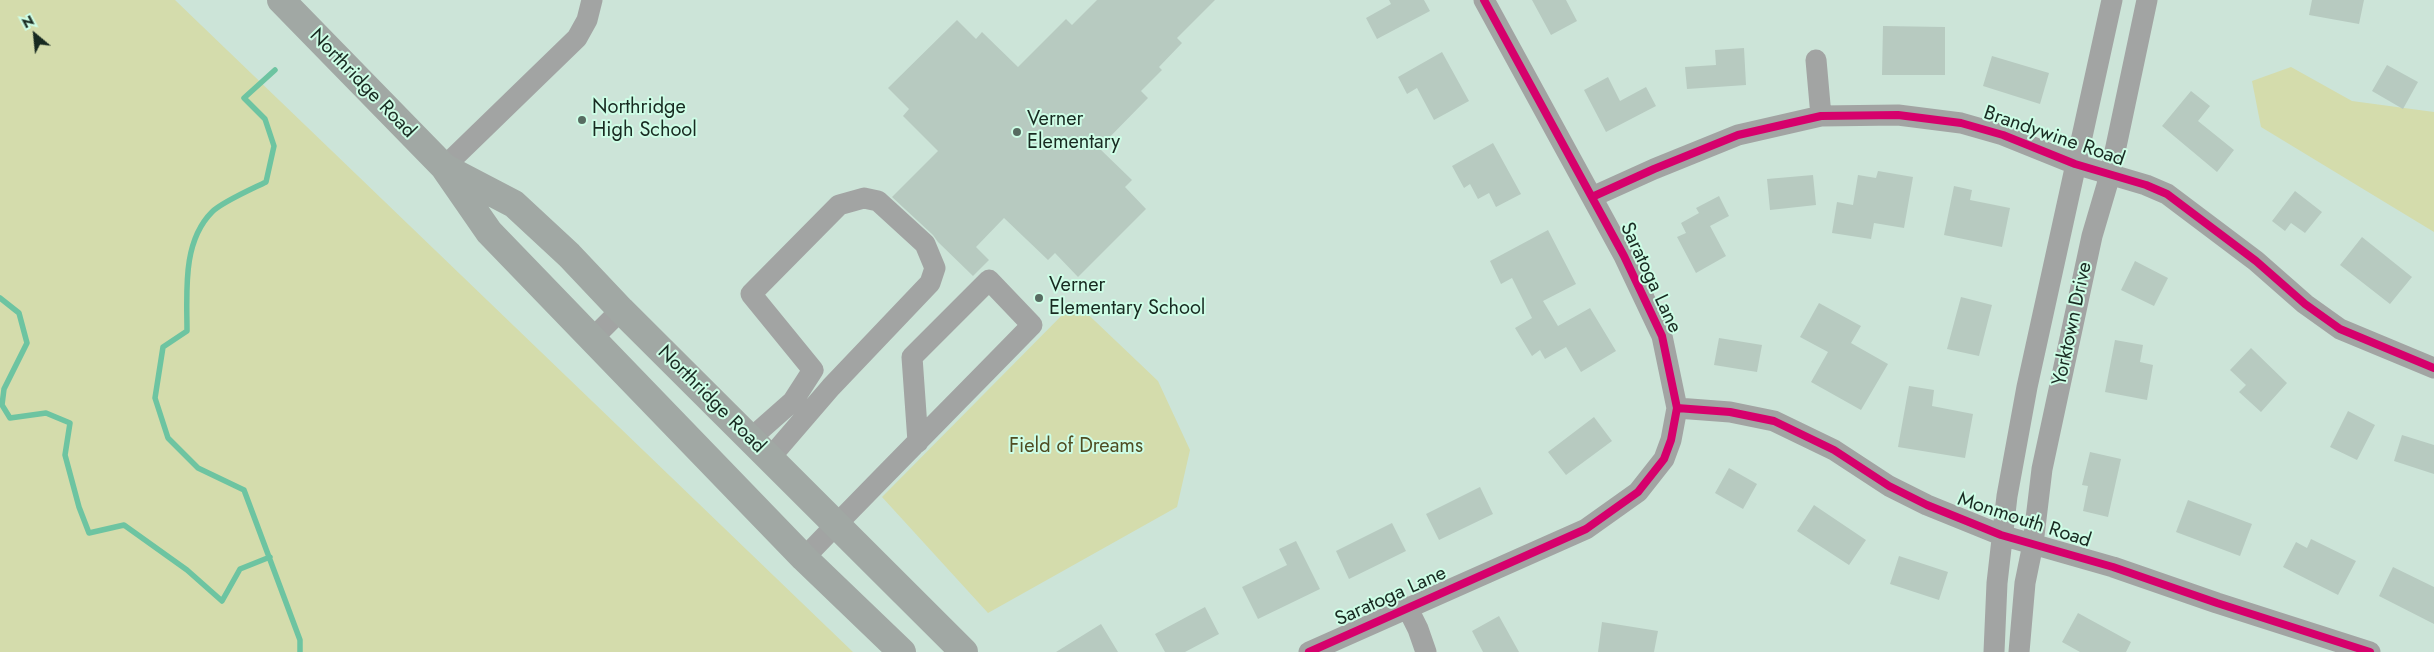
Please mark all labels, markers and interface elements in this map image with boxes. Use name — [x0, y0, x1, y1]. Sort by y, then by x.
north arrow — [10, 10, 60, 60]
text: N — [18, 10, 38, 33]
street label: Northridge Road — [304, 24, 420, 144]
place label: Northridge High School — [592, 96, 697, 143]
street label: Brandywine Road — [1980, 102, 2128, 172]
place label: Verner Elementary — [1027, 108, 1120, 155]
marker: Northridge High School — [576, 114, 588, 126]
marker: Verner Elementary — [1011, 126, 1023, 138]
street label: Saratoga Lane — [1614, 219, 1686, 337]
street label: Yorktown Drive — [2048, 260, 2098, 388]
place label: Verner Elementary School — [1049, 274, 1205, 321]
marker: Verner Elementary School — [1033, 292, 1045, 304]
street label: Northridge Road — [652, 341, 770, 459]
park label: Field of Dreams — [1009, 435, 1143, 459]
street label: Monmouth Road — [1954, 488, 2094, 554]
street label: Saratoga Lane — [1332, 562, 1450, 632]

